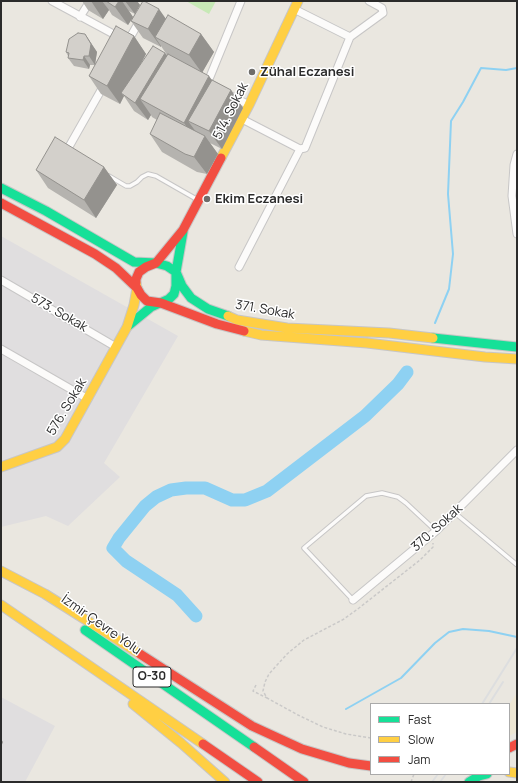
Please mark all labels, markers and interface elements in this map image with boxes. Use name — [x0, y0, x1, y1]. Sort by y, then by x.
place label: Zühal Eczanesi — [260, 64, 354, 80]
marker: Zühal Eczanesi — [247, 67, 257, 77]
street label: 514. Sokak — [210, 80, 252, 142]
place label: Ekim Eczanesi — [215, 191, 303, 207]
marker: Ekim Eczanesi — [202, 194, 212, 204]
street label: 573. Sokak — [28, 291, 90, 335]
street label: 371. Sokak — [234, 297, 296, 323]
street label: 576. Sokak — [44, 376, 90, 438]
street label: 370. Sokak — [408, 501, 466, 555]
street label: İzmir Çevre Yolu — [58, 592, 144, 658]
road number: O-30 — [133, 667, 171, 687]
legend — [370, 703, 510, 775]
text: Fast — [408, 711, 432, 728]
text: Slow — [408, 731, 434, 748]
text: Jam — [408, 751, 430, 768]

